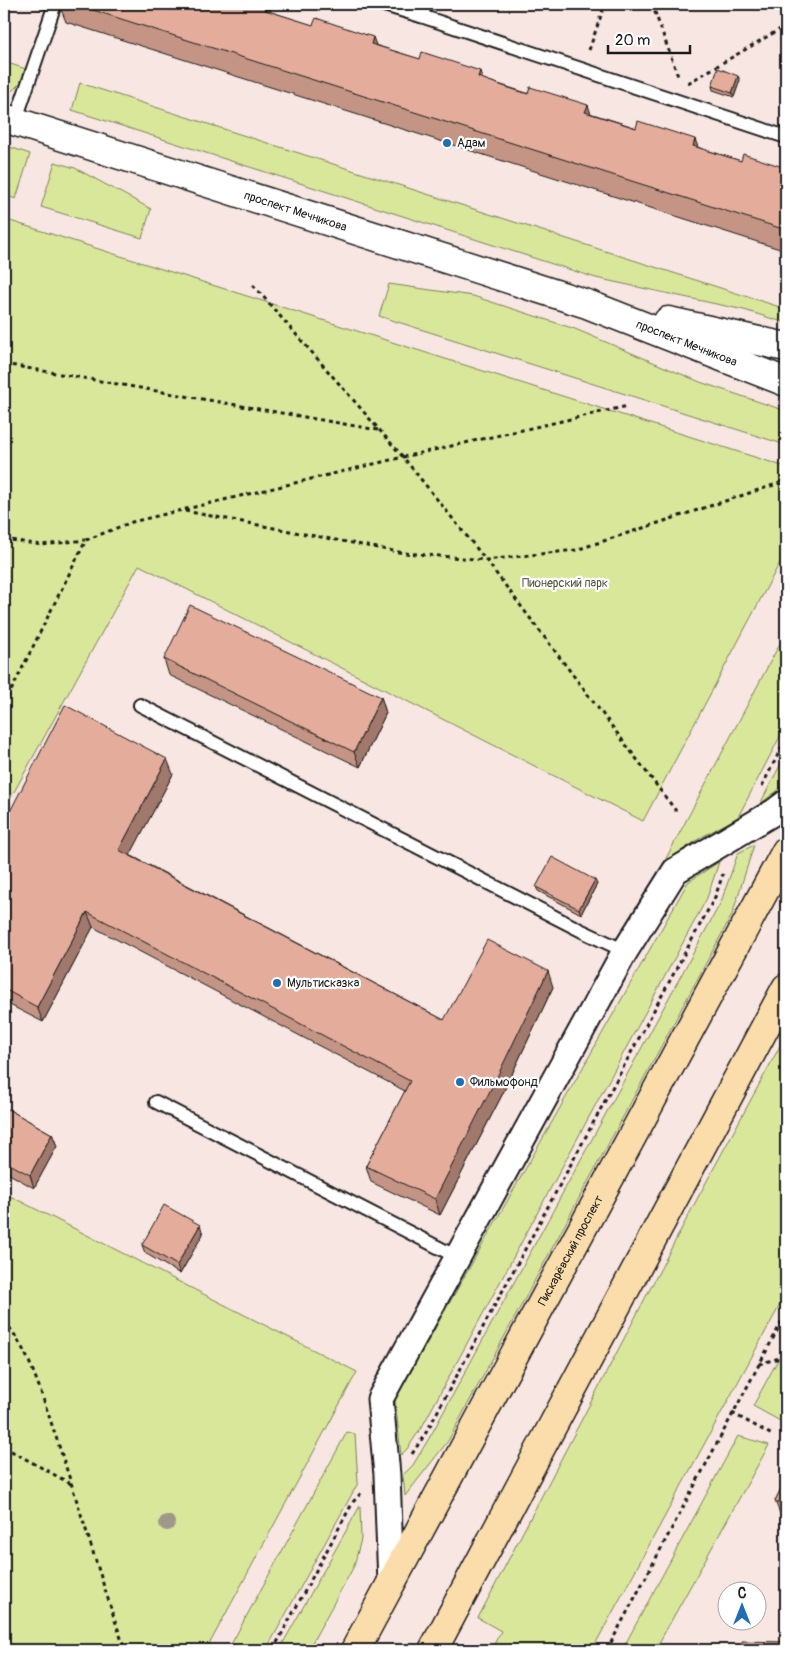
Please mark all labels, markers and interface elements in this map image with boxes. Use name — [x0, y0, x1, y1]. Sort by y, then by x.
scale bar — [608, 22, 690, 54]
text: 20 m — [615, 31, 650, 50]
place label: Адам — [457, 136, 486, 151]
marker: Адам — [441, 137, 453, 149]
street label: проспект Мечникова — [242, 188, 349, 235]
street label: проспект Мечникова — [634, 316, 740, 370]
park label: Пионерский парк — [522, 576, 608, 591]
place label: Мультисказка — [287, 976, 360, 991]
marker: Мультисказка — [271, 977, 283, 989]
place label: Фильмофонд — [470, 1075, 538, 1090]
marker: Фильмофонд — [454, 1076, 466, 1088]
street label: Пискарёвский проспект — [535, 1193, 606, 1308]
north arrow — [718, 1582, 768, 1632]
text: С — [738, 1585, 747, 1602]

